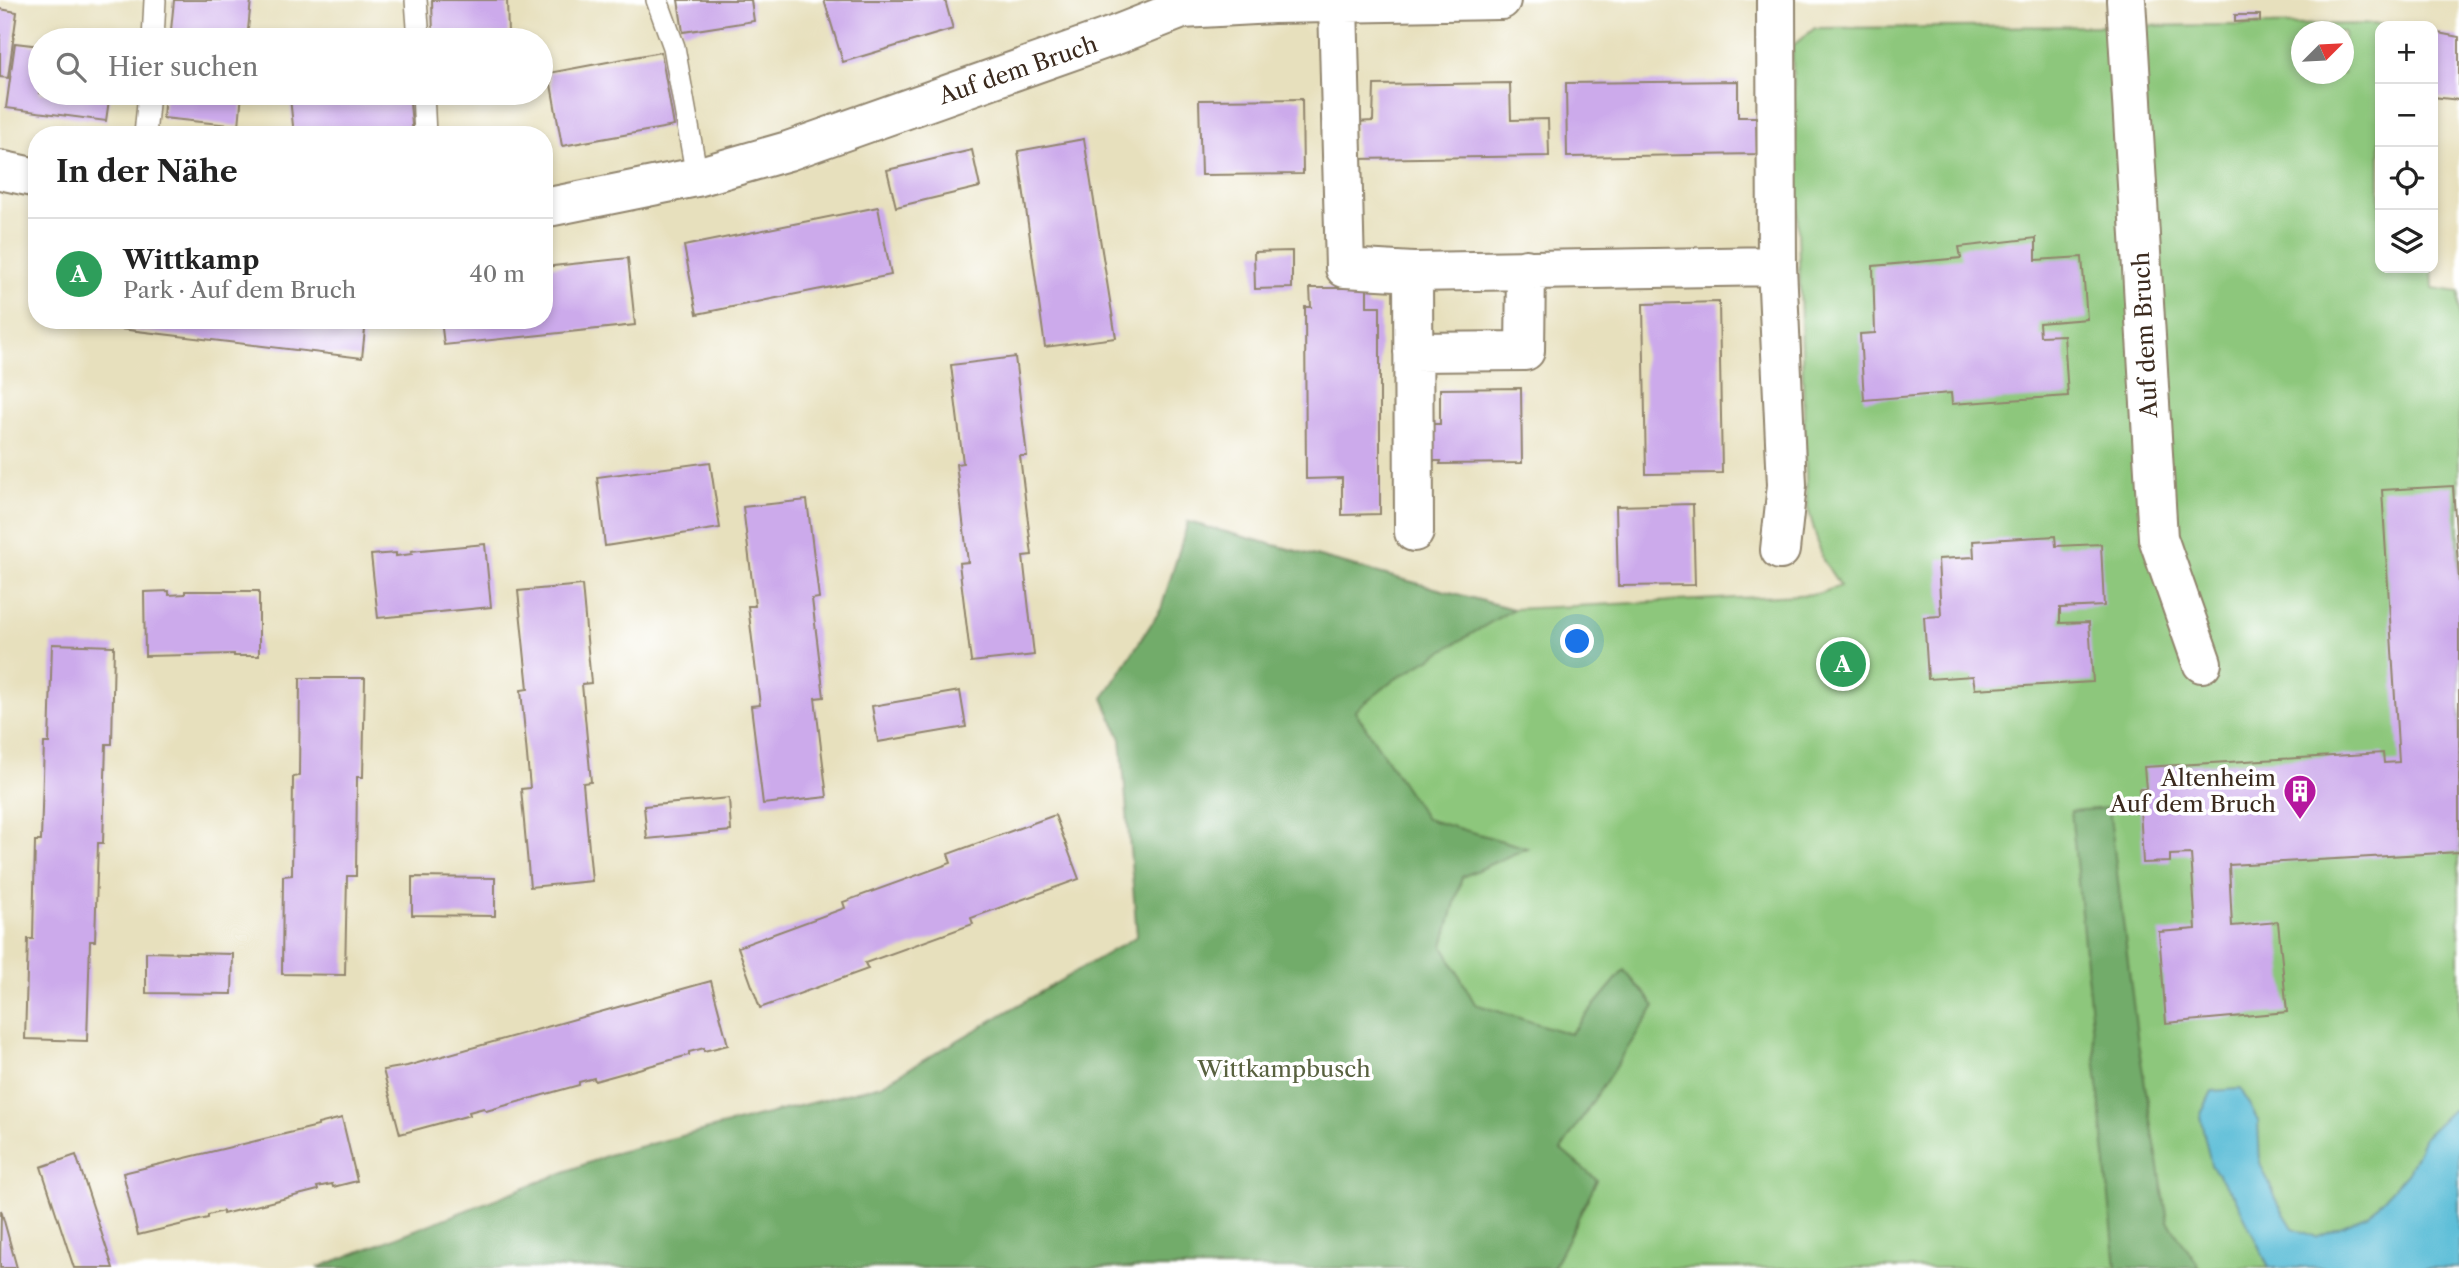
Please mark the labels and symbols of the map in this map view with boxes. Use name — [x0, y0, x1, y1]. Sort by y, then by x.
north arrow — [2291, 21, 2354, 84]
street label: Auf dem Bruch — [934, 30, 1101, 111]
street label: Auf dem Bruch — [2127, 251, 2163, 420]
your location — [1560, 624, 1594, 658]
pin: A — [1820, 638, 1866, 690]
place label: Altenheim Auf dem Bruch — [2109, 764, 2276, 818]
building icon: Altenheim Auf dem Bruch — [2281, 772, 2319, 821]
park label: Wittkampbusch — [1196, 1055, 1371, 1083]

